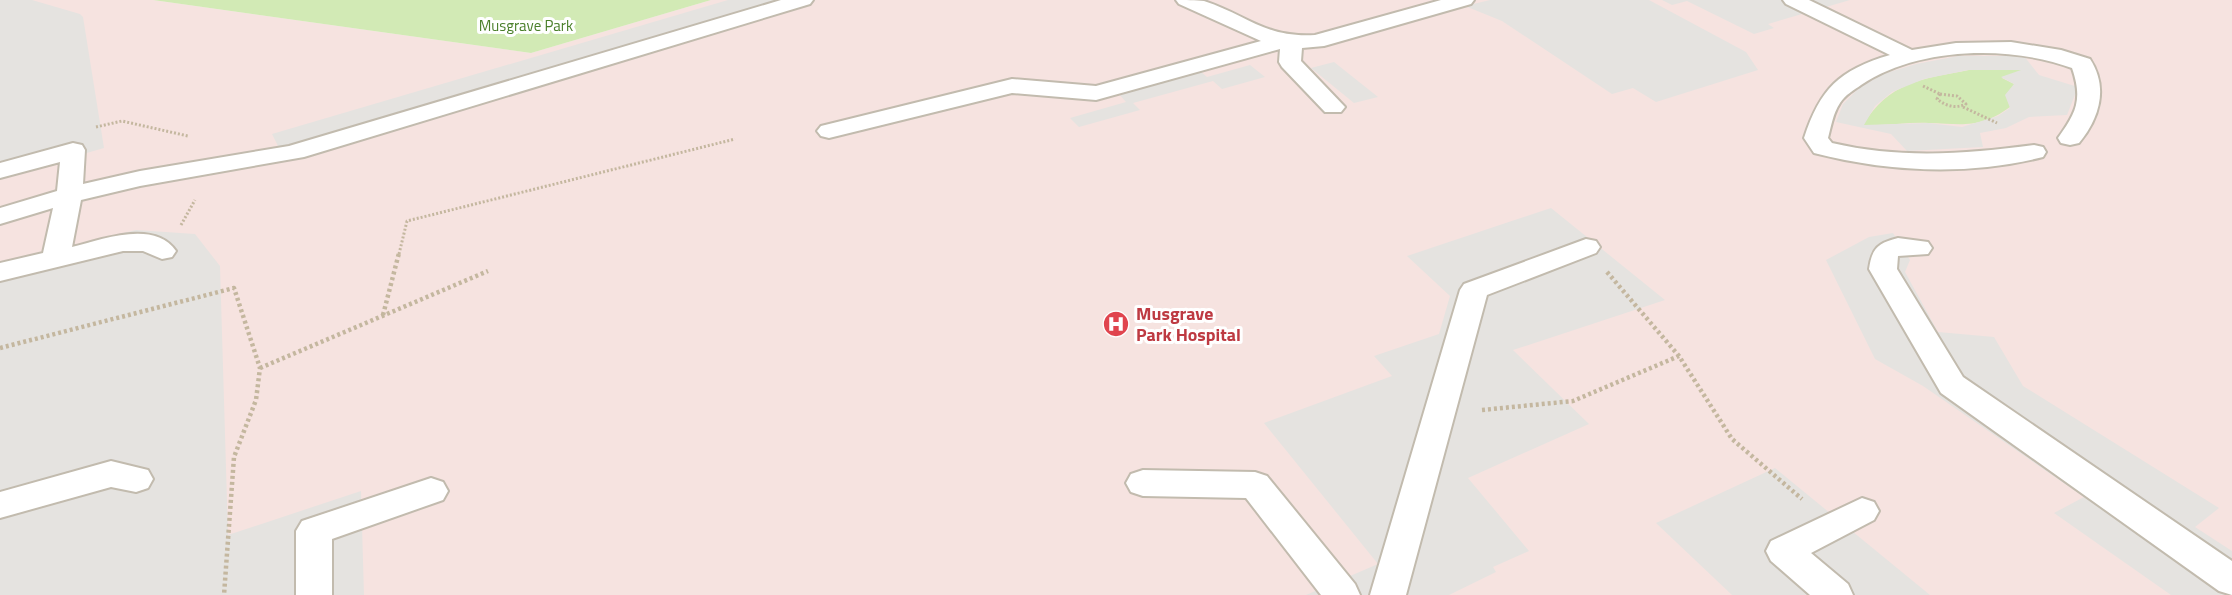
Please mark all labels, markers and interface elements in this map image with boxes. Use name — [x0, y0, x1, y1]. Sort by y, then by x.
park label: Musgrave Park — [479, 14, 573, 37]
place label: Musgrave Park Hospital — [1136, 300, 1241, 348]
hospital icon: Musgrave Park Hospital — [1101, 309, 1131, 339]

